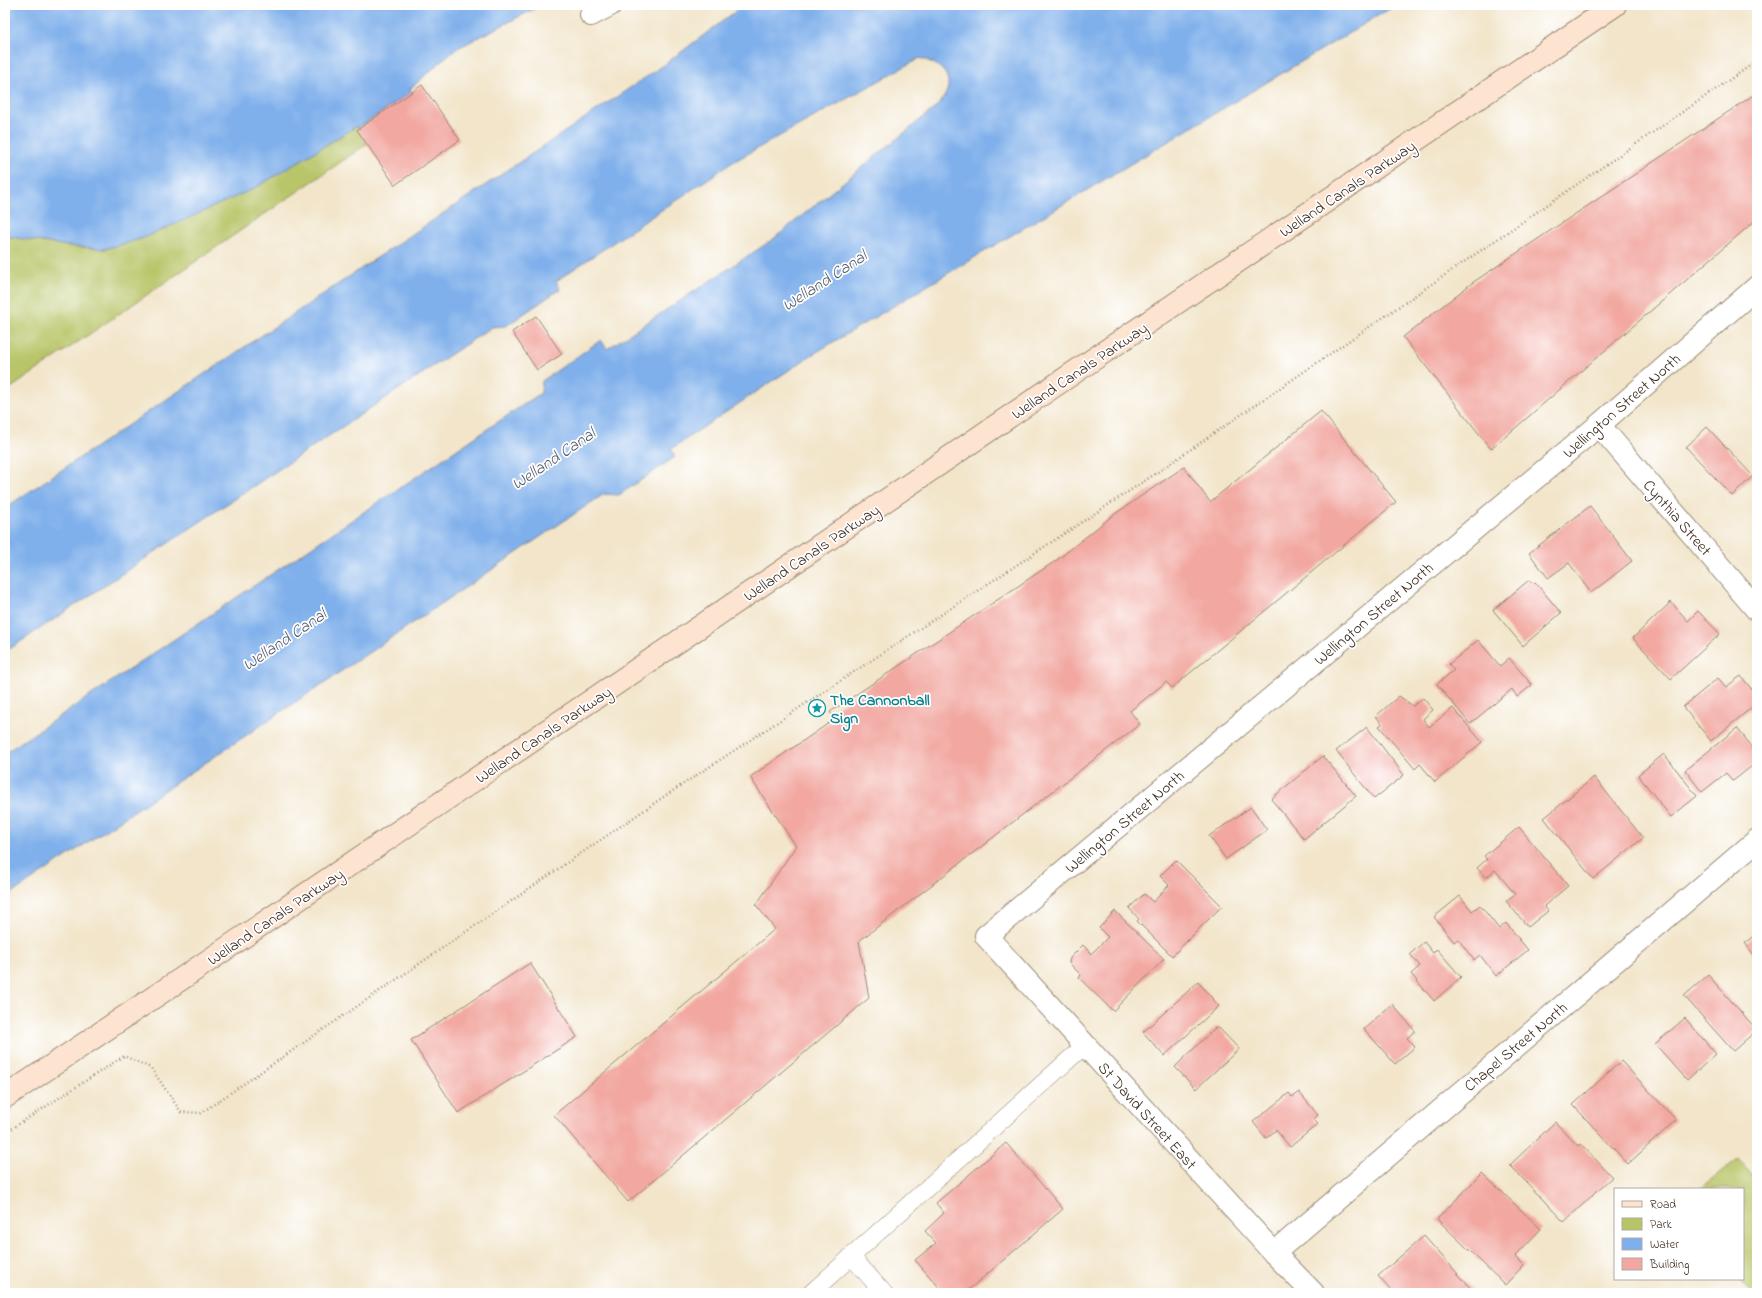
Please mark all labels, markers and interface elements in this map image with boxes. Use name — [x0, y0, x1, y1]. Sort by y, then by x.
street label: Welland Canals Parkway — [1275, 135, 1421, 244]
water label: Welland Canal — [777, 243, 874, 318]
street label: Welland Canals Parkway — [1007, 317, 1153, 426]
street label: Wellington Street North — [1558, 348, 1687, 465]
water label: Welland Canal — [507, 421, 603, 497]
street label: Cynthia Street — [1636, 475, 1717, 562]
street label: Welland Canals Parkway — [739, 499, 885, 608]
street label: Wellington Street North — [1309, 557, 1439, 672]
water label: Welland Canal — [238, 602, 334, 678]
street label: Welland Canals Parkway — [471, 681, 617, 790]
place label: The Cannonball Sign — [830, 689, 930, 732]
place icon: The Cannonball Sign — [807, 698, 827, 718]
street label: Wellington Street North — [1060, 765, 1190, 880]
street label: Welland Canals Parkway — [203, 863, 349, 972]
street label: Chapel Street North — [1459, 997, 1573, 1098]
street label: St David Street East — [1091, 1057, 1202, 1176]
legend — [1614, 1188, 1744, 1280]
text: Road — [1650, 1196, 1676, 1214]
text: Park — [1650, 1216, 1672, 1234]
text: Water — [1650, 1236, 1679, 1254]
text: Building — [1649, 1256, 1689, 1275]

